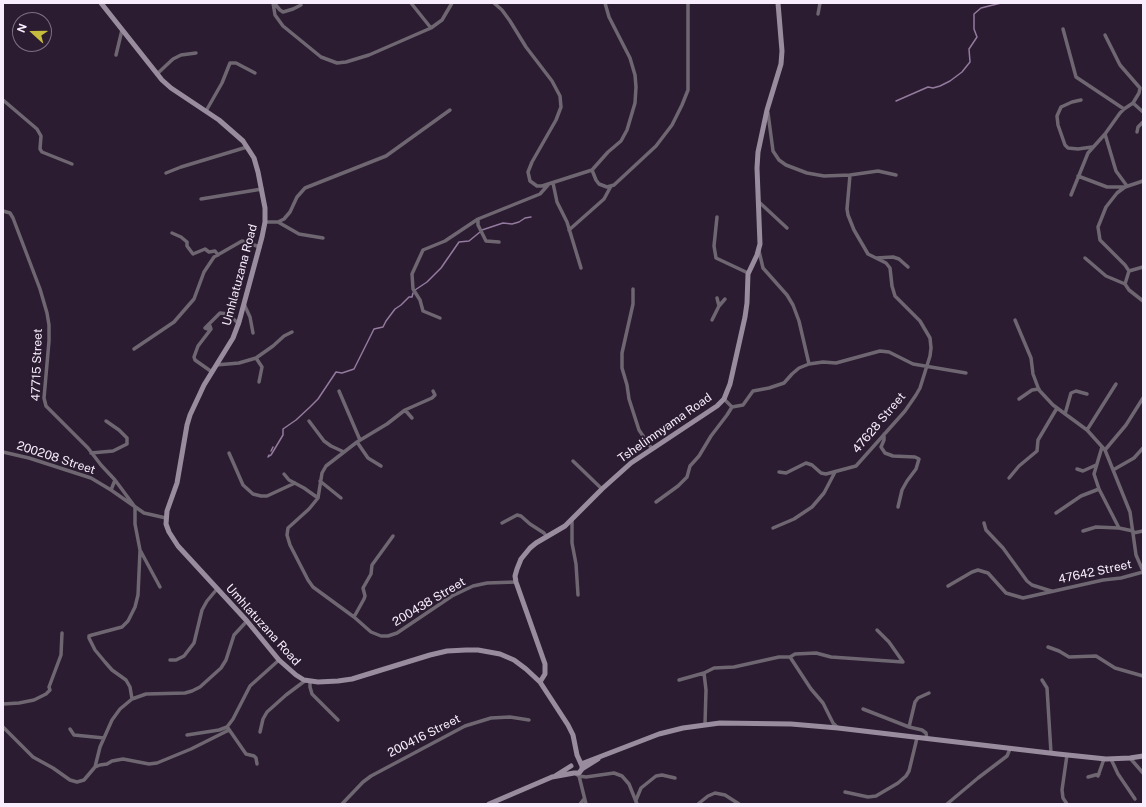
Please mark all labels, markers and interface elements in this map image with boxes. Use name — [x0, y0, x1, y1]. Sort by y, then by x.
north arrow — [12, 12, 52, 52]
text: N — [15, 22, 29, 34]
street label: Umhlatuzana Road — [220, 223, 260, 327]
street label: 47715 Street — [29, 328, 45, 402]
street label: Tshelimnyama Road — [615, 390, 715, 466]
street label: 47628 Street — [849, 390, 909, 456]
street label: 200208 Street — [15, 438, 97, 478]
street label: 47642 Street — [1057, 557, 1133, 587]
street label: 200438 Street — [390, 575, 468, 629]
street label: Umhlatuzana Road — [223, 581, 303, 669]
street label: 200416 Street — [385, 712, 463, 760]

